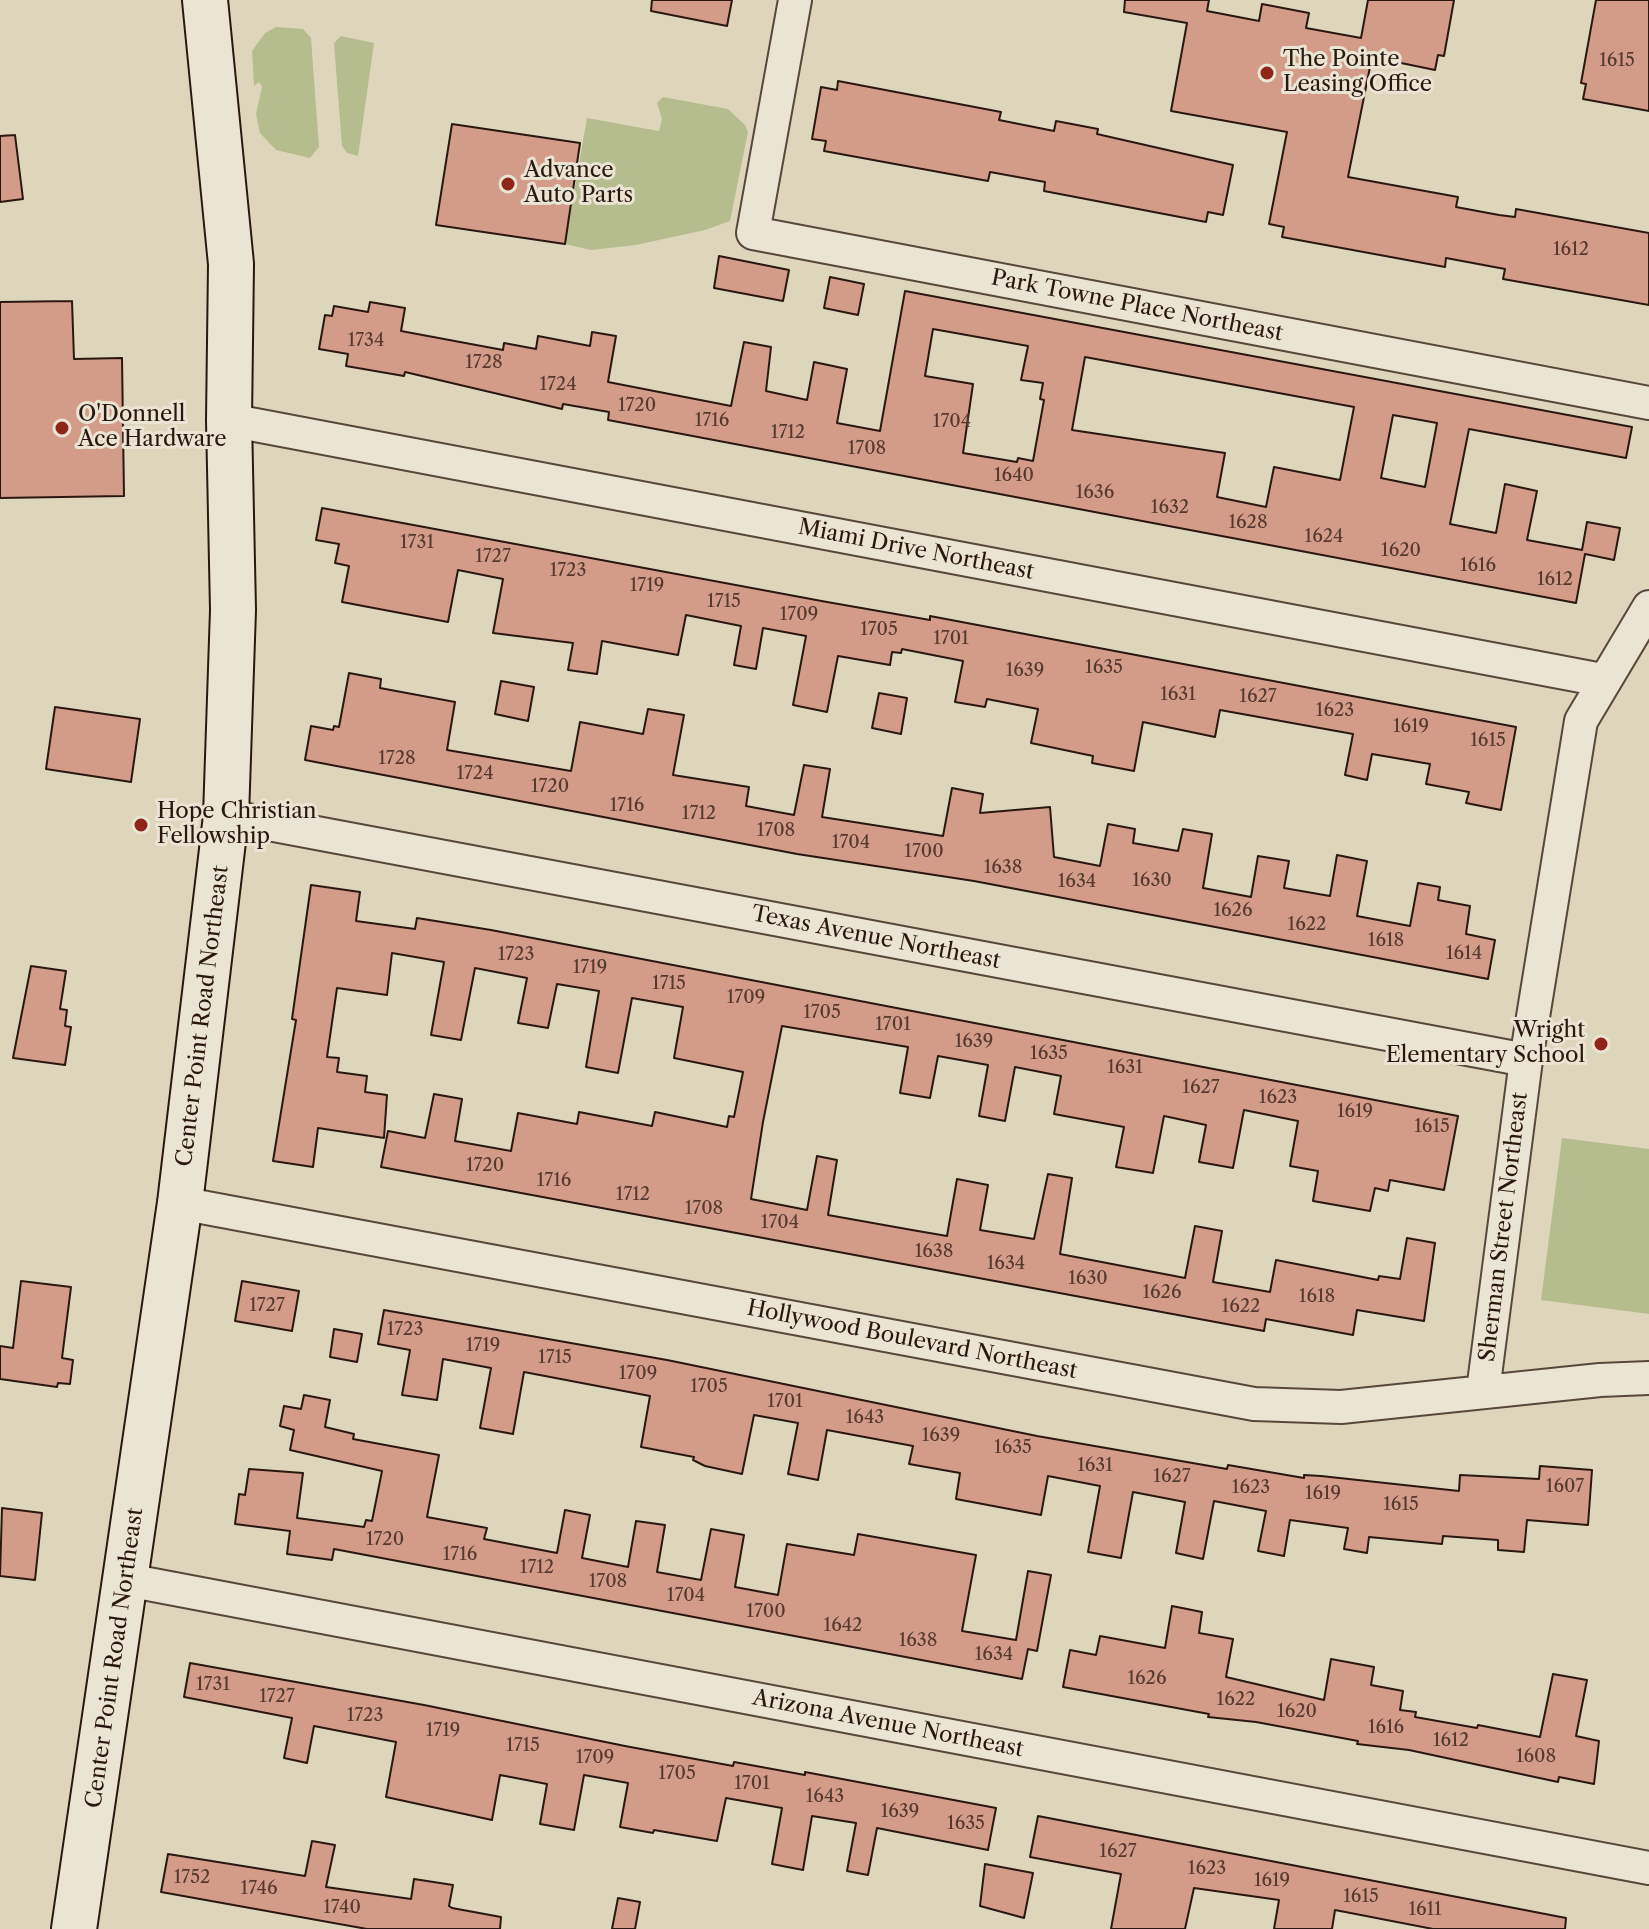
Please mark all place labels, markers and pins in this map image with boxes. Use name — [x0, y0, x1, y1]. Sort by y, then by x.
place label: The Pointe Leasing Office — [1283, 47, 1432, 98]
marker: The Pointe Leasing Office — [1258, 64, 1276, 82]
place label: Advance Auto Parts — [524, 158, 633, 210]
marker: Advance Auto Parts — [499, 175, 517, 193]
place label: O'Donnell Ace Hardware — [78, 402, 227, 454]
marker: O'Donnell Ace Hardware — [53, 419, 71, 437]
place label: Hope Christian Fellowship — [157, 799, 317, 850]
marker: Hope Christian Fellowship — [132, 816, 150, 834]
place label: Wright Elementary School — [1386, 1018, 1585, 1070]
marker: Wright Elementary School — [1592, 1035, 1610, 1053]

